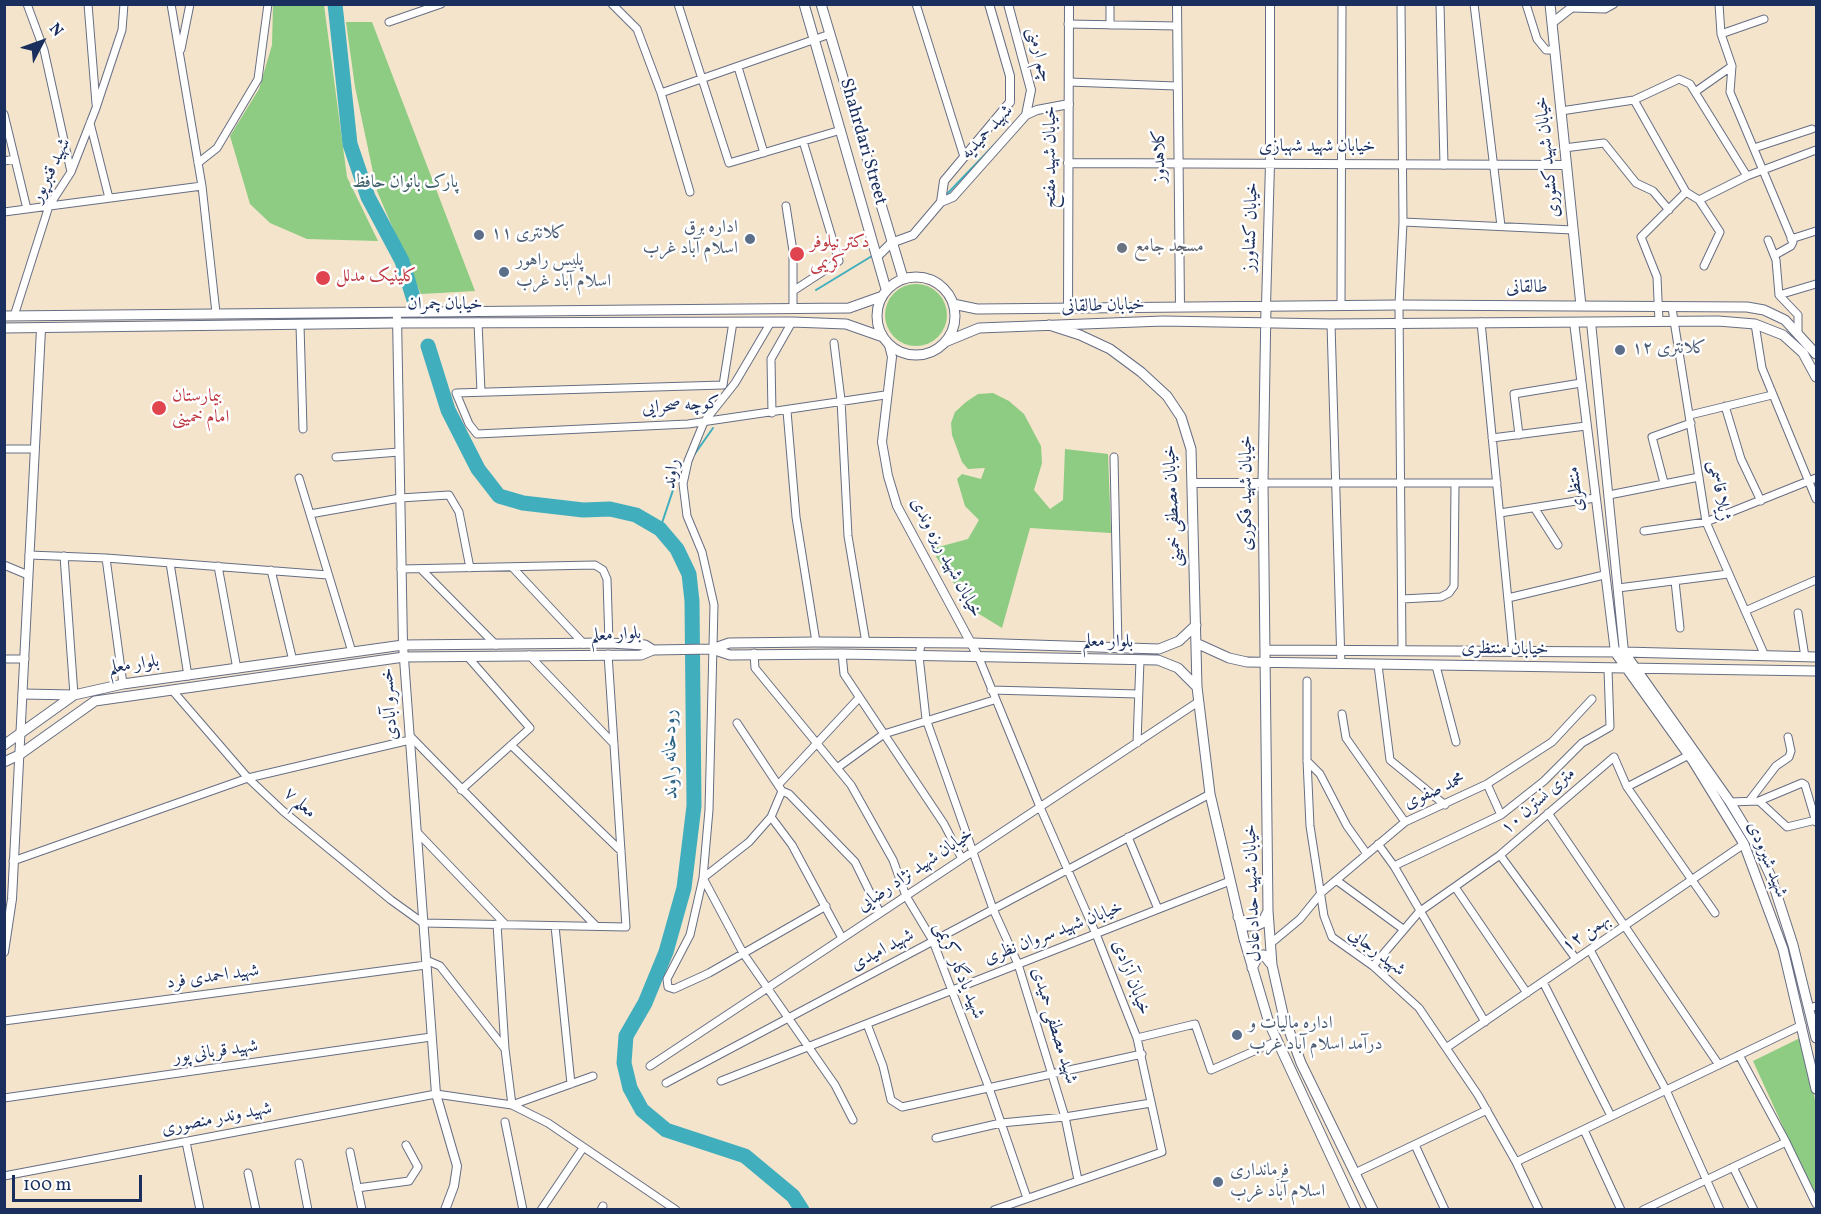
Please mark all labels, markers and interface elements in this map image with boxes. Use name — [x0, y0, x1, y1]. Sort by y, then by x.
north arrow — [12, 12, 72, 72]
text: N — [43, 19, 68, 42]
street label: چم ارمنی — [1021, 25, 1055, 85]
street label: Shahrdari Street — [834, 76, 890, 208]
street label: خیابان شهید کشوری — [1532, 95, 1566, 219]
street label: شهید حمیدیه — [957, 101, 1019, 165]
street label: خیابان شهید مفتح — [1041, 106, 1063, 208]
street label: کلاهدوز — [1150, 129, 1172, 183]
street label: شهید قنبرپور — [27, 135, 77, 207]
street label: خیابان شهید شهبازی — [1259, 137, 1375, 159]
park label: پارک بانوان حافظ — [352, 173, 458, 195]
street label: خیابان کشاورز — [1240, 182, 1264, 272]
place label: اداره برق اسلام آباد غرب — [643, 218, 738, 260]
place label: کلانتری ۱۱ — [491, 224, 565, 246]
marker: کلانتری ۱۱ — [472, 228, 486, 242]
marker: اداره برق اسلام آباد غرب — [743, 232, 757, 246]
place label: دکتر نیلوفر کریمی — [810, 233, 870, 276]
place label: مسجد جامع — [1134, 237, 1204, 259]
marker: مسجد جامع — [1115, 241, 1129, 255]
marker: دکتر نیلوفر کریمی — [788, 245, 806, 263]
place label: پلیس راهور اسلام آباد غرب — [516, 251, 611, 294]
marker: پلیس راهور اسلام آباد غرب — [497, 265, 511, 279]
place label: کلینیک مدلل — [336, 267, 417, 289]
marker: کلینیک مدلل — [314, 269, 332, 287]
street label: طالقانی — [1506, 278, 1548, 300]
street label: خیابان چمران — [407, 295, 483, 317]
street label: خیابان طالقانی — [1061, 295, 1145, 319]
place label: کلانتری ۱۲ — [1632, 339, 1706, 361]
marker: کلانتری ۱۲ — [1613, 343, 1627, 357]
place label: بیمارستان امام خمینی — [172, 387, 229, 430]
street label: کوچه صحرایی — [641, 393, 721, 421]
marker: بیمارستان امام خمینی — [150, 399, 168, 417]
street label: خیابان شهید فکوری — [1237, 435, 1259, 551]
street label: خیابان مصطفی خمینی — [1160, 444, 1188, 568]
street label: راوند — [660, 457, 686, 491]
street label: ژیلا قاسمی — [1702, 459, 1734, 523]
street label: منتظری — [1564, 465, 1590, 513]
street label: خیابان شهید ریزه وندی — [904, 494, 986, 622]
street label: بلوار معلم — [590, 624, 642, 648]
street label: بلوار معلم — [1082, 632, 1134, 654]
street label: خیابان منتظری — [1461, 638, 1549, 662]
street label: بلوار معلم — [107, 652, 161, 680]
street label: خسرو آبادی — [378, 667, 404, 741]
water label: رودخانه راوند — [659, 709, 685, 799]
street label: ۱۰ متری نسترن — [1497, 764, 1581, 840]
street label: محمد صفوی — [1401, 769, 1469, 815]
street label: معلم ۷ — [278, 784, 320, 824]
street label: شهید شیرودی — [1741, 819, 1791, 901]
street label: خیابان شهید نژاد رضایی — [854, 824, 978, 918]
street label: خیابان شهید حداد عادل — [1241, 824, 1267, 962]
street label: خیابان شهید سروان نظری — [981, 898, 1127, 970]
street label: ۱۲ بهمن — [1559, 910, 1615, 958]
street label: شهید یادگار کریمی — [928, 919, 988, 1023]
street label: شهید رجایی — [1343, 924, 1409, 982]
street label: شهید امیدی — [848, 925, 918, 977]
street label: خیابان آزادی — [1106, 937, 1154, 1019]
street label: شهید احمدی فرد — [165, 961, 261, 995]
street label: شهید مصطفی حمیدی — [1025, 965, 1081, 1087]
place label: اداره مالیات و درآمد اسلام آباد غرب — [1249, 1014, 1382, 1056]
marker: اداره مالیات و درآمد اسلام آباد غرب — [1230, 1028, 1244, 1042]
street label: شهید قربانی پور — [172, 1036, 260, 1070]
street label: شهید وندر منصوری — [160, 1099, 274, 1141]
place label: فرمانداری اسلام آباد غرب — [1230, 1161, 1325, 1204]
scale bar — [15, 1163, 146, 1201]
text: 100 m — [23, 1173, 72, 1198]
marker: فرمانداری اسلام آباد غرب — [1211, 1175, 1225, 1189]

